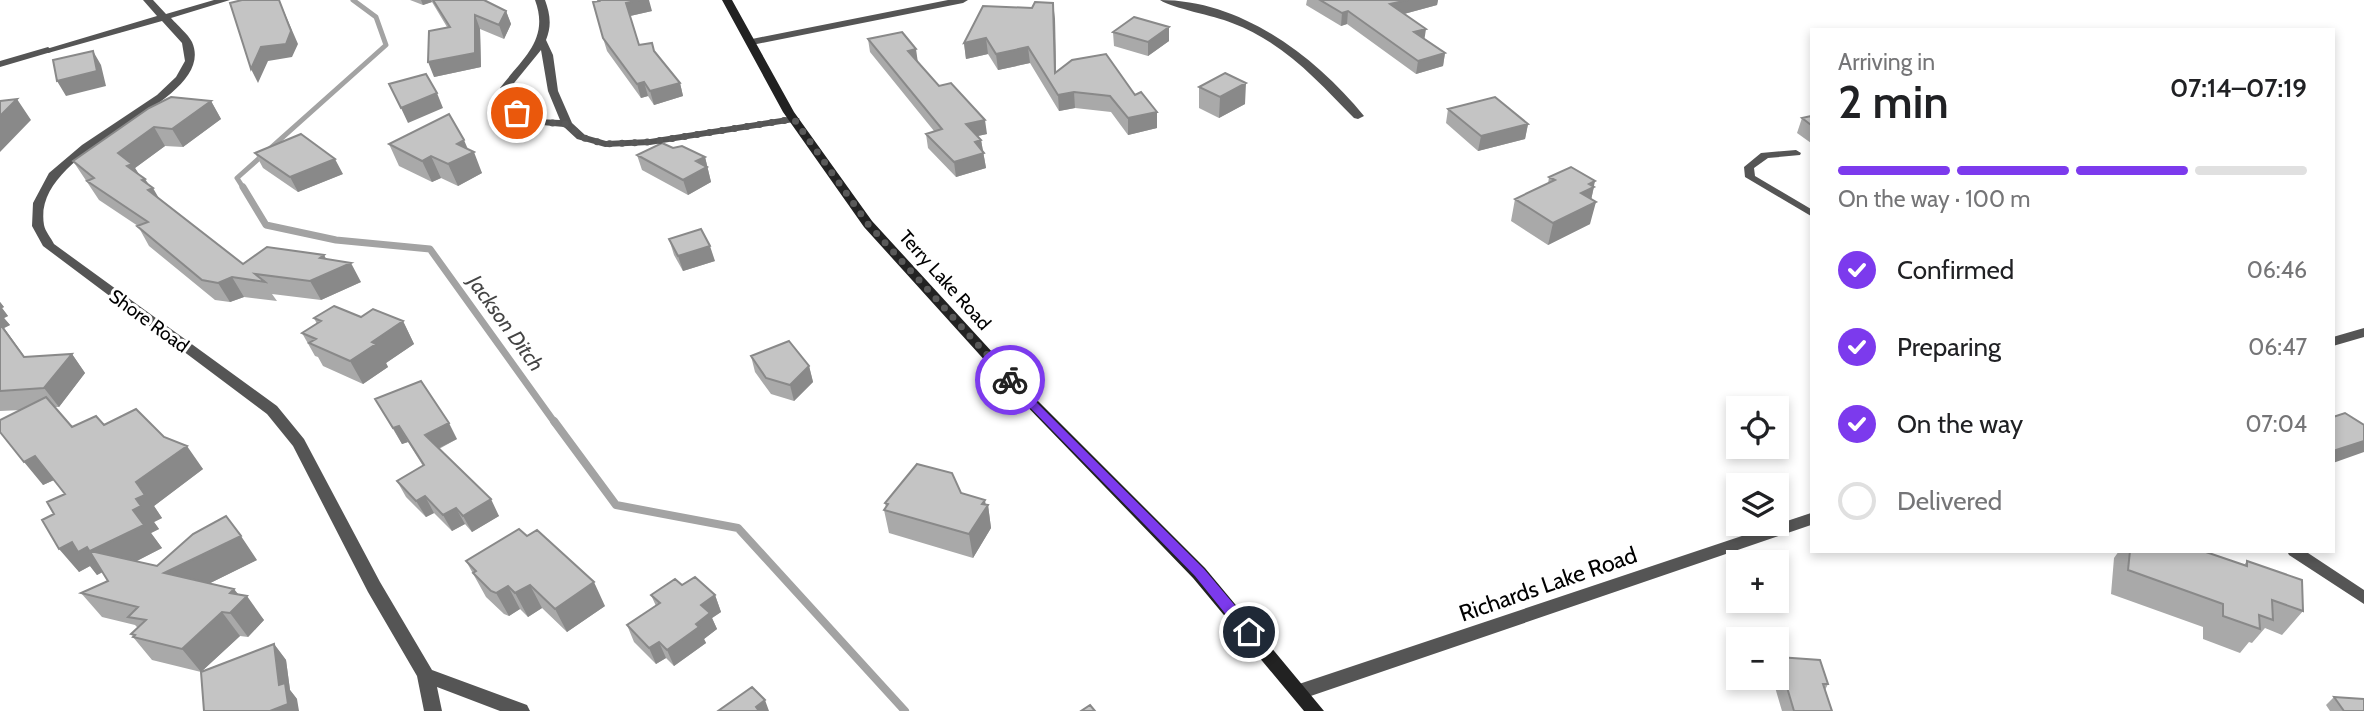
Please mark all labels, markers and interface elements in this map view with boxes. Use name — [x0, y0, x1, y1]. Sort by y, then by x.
text: Arriving in — [1838, 48, 1935, 76]
text: 07:14–07:19 — [2170, 72, 2307, 104]
text: 2 min — [1838, 74, 1949, 130]
pin — [487, 83, 547, 143]
icon: bag — [498, 94, 536, 132]
text: On the way · 100 m — [1838, 185, 2030, 213]
street label: Terry Lake Road — [894, 225, 996, 335]
icon: check — [1838, 251, 1876, 289]
text: Confirmed — [1897, 254, 2014, 286]
text: 06:46 — [2247, 256, 2307, 284]
water label: Jackson Ditch — [462, 268, 549, 376]
street label: Shore Road — [105, 284, 193, 358]
icon: check — [1838, 328, 1876, 366]
text: Preparing — [1897, 331, 2001, 363]
text: 06:47 — [2248, 333, 2307, 361]
courier — [975, 345, 1045, 415]
icon: bike — [991, 361, 1029, 399]
map controls — [1726, 396, 1789, 690]
button: locate — [1726, 396, 1789, 459]
icon: check — [1838, 405, 1876, 443]
text: On the way — [1897, 408, 2023, 440]
text: 07:04 — [2245, 410, 2307, 438]
button: layers — [1726, 473, 1789, 536]
text: Delivered — [1897, 485, 2002, 517]
street label: Richards Lake Road — [1455, 540, 1641, 628]
button: + — [1726, 550, 1789, 613]
pin — [1219, 602, 1279, 662]
icon: home — [1230, 613, 1268, 651]
button: − — [1726, 627, 1789, 690]

